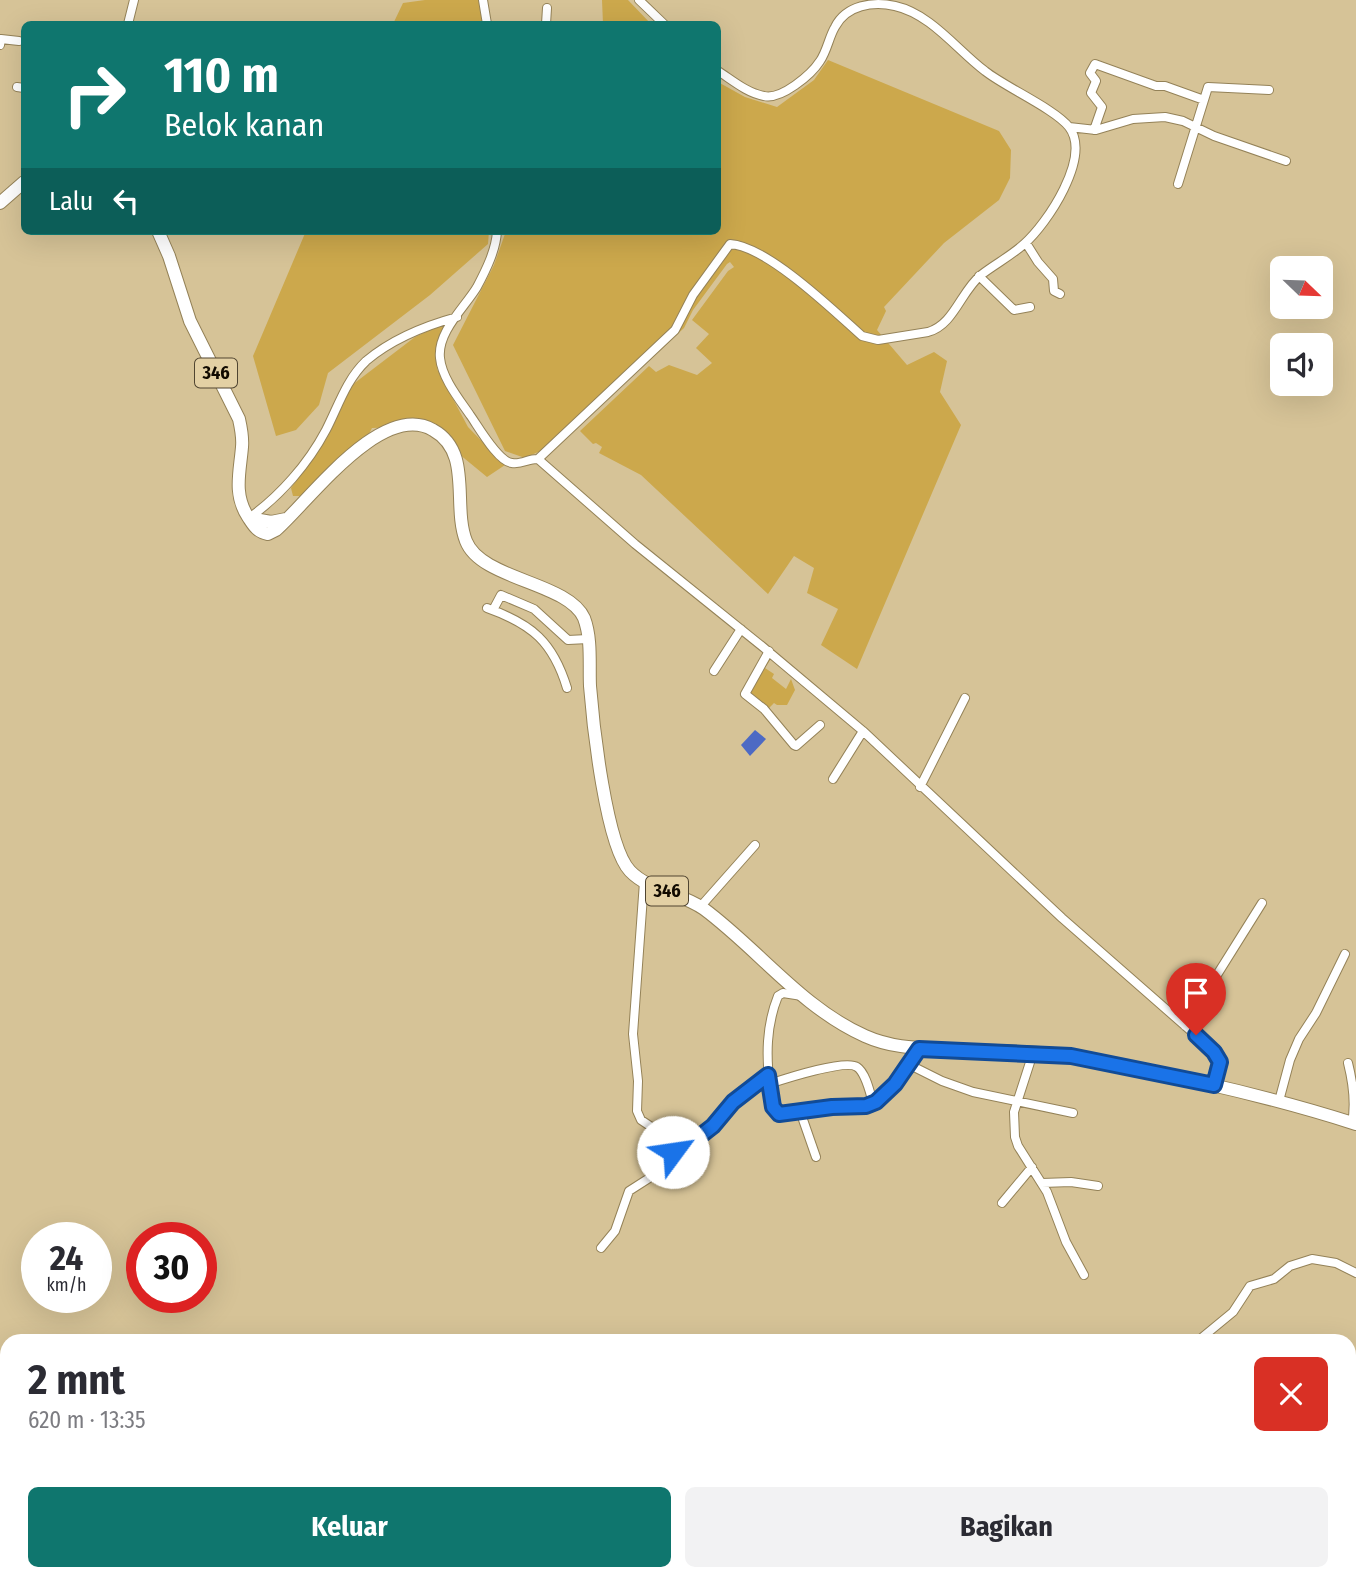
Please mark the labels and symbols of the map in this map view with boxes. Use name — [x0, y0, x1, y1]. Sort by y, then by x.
north arrow — [1270, 256, 1334, 318]
road number: 346 — [195, 358, 237, 388]
road number: 346 — [646, 876, 688, 906]
pin — [1166, 963, 1226, 1035]
position arrow — [636, 1115, 710, 1189]
speed limit sign: 30 — [126, 1222, 217, 1313]

